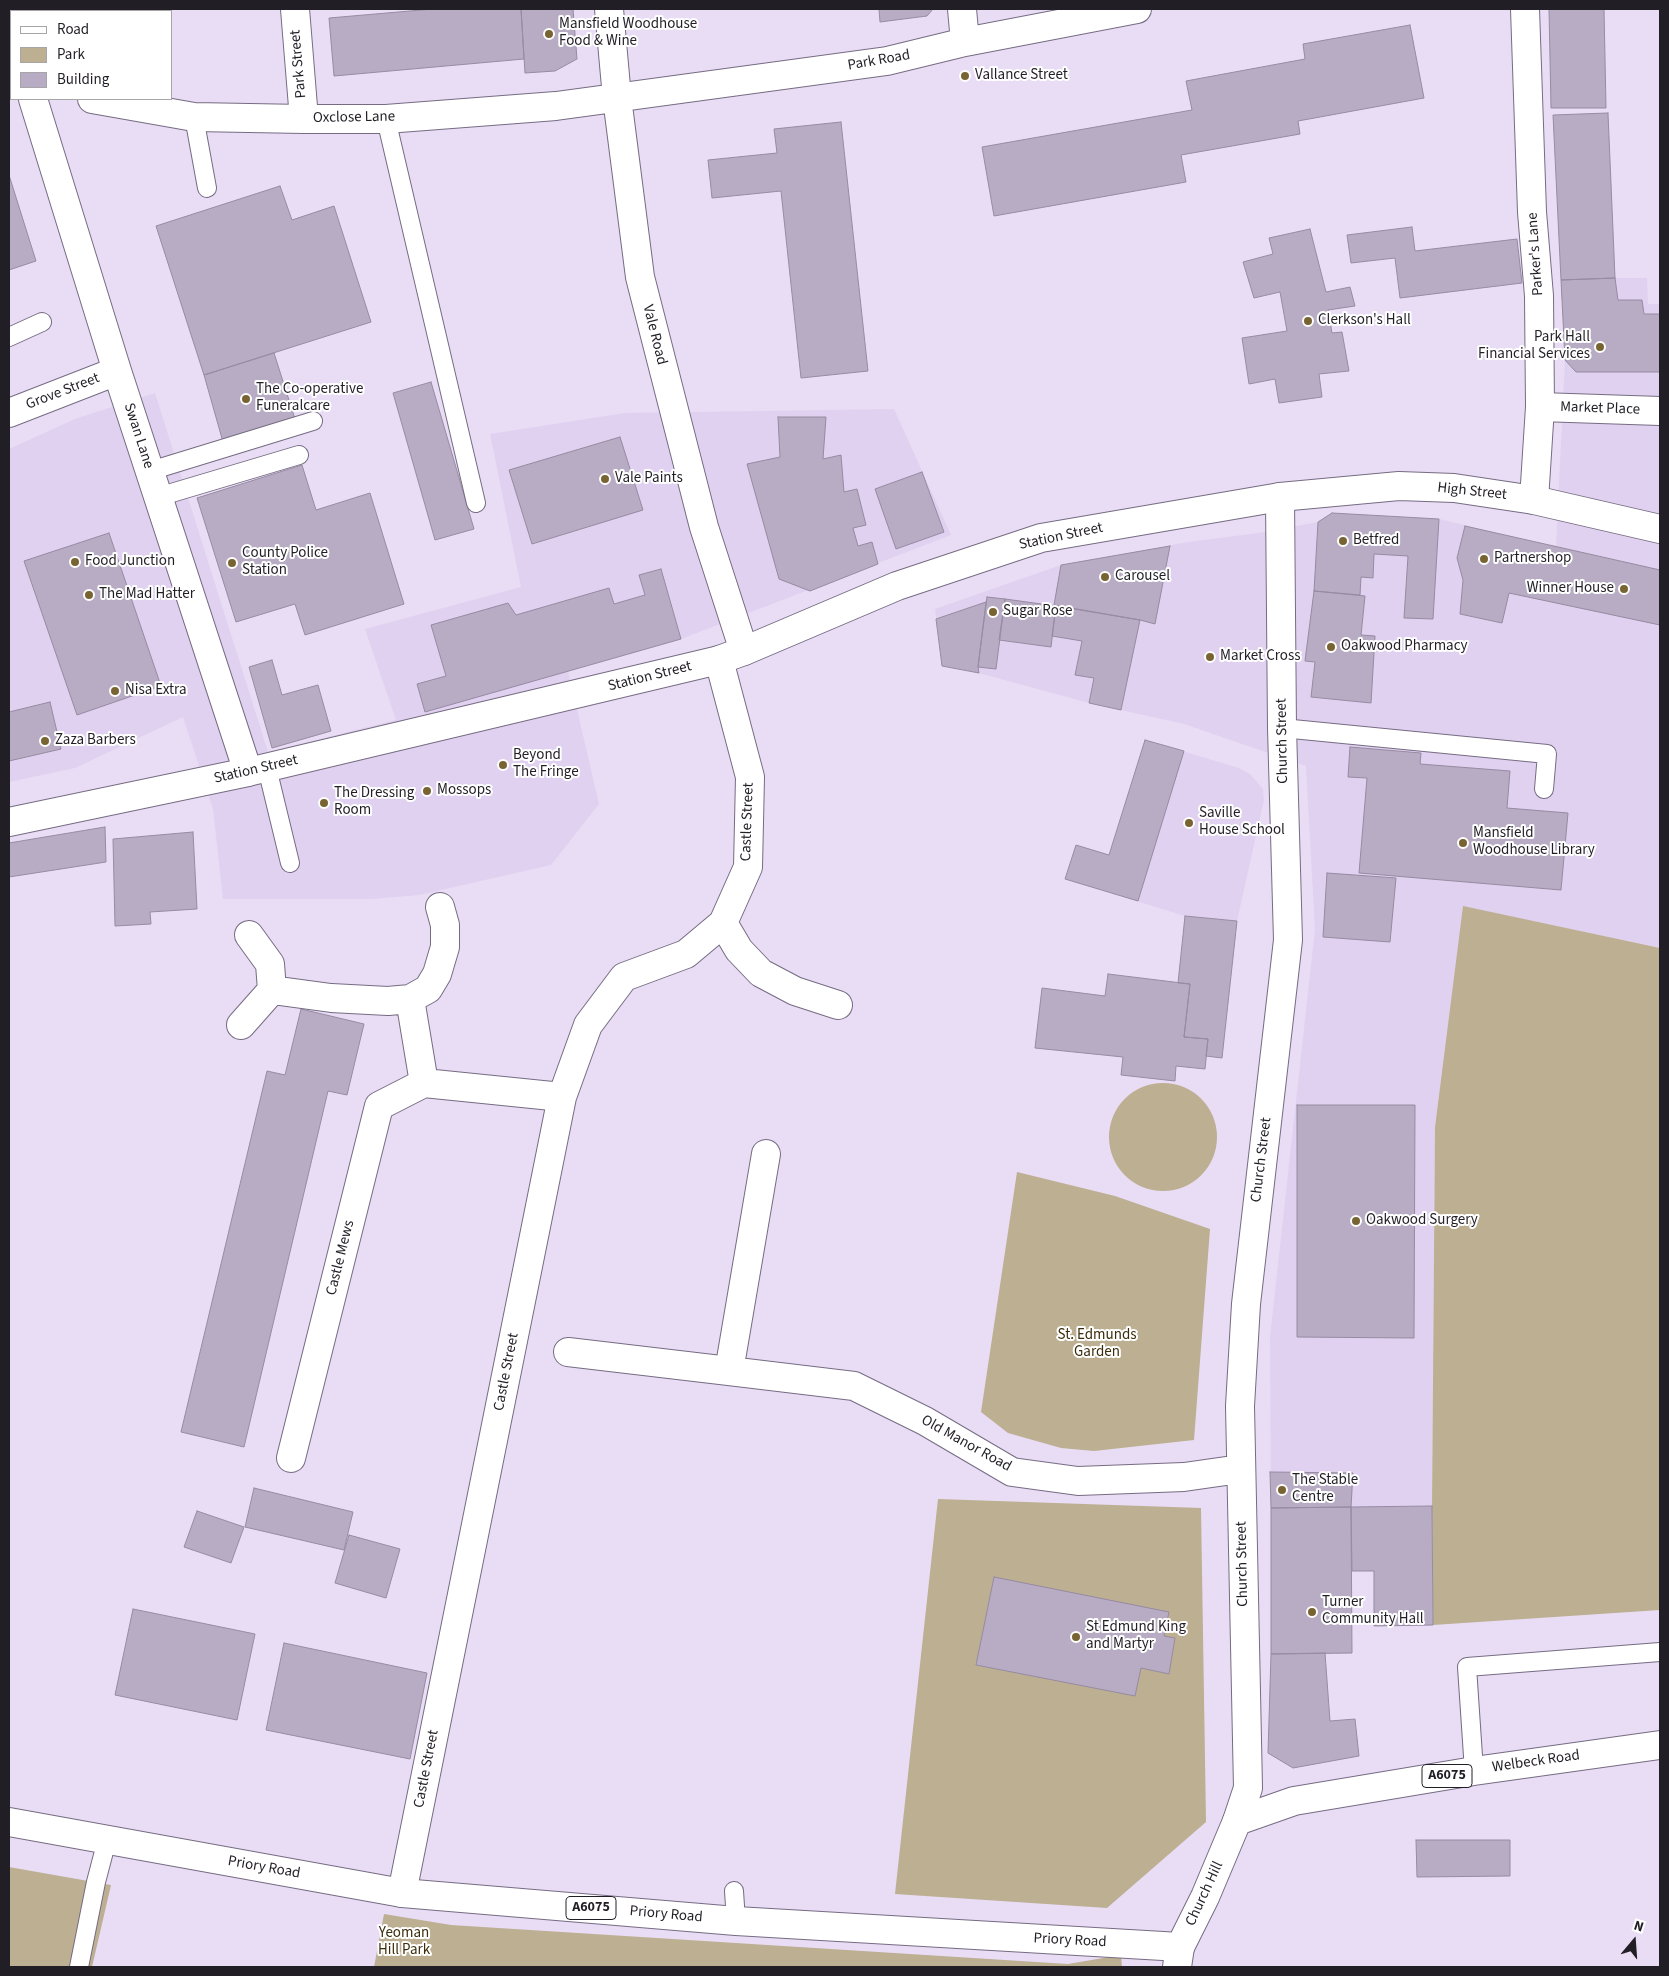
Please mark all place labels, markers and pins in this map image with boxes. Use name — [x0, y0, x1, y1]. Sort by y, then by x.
place label: Mansfield Woodhouse Food & Wine — [559, 16, 697, 51]
marker: Mansfield Woodhouse Food & Wine — [543, 28, 555, 40]
place label: Vallance Street — [975, 67, 1068, 85]
marker: Vallance Street — [959, 70, 971, 82]
place label: Clerkson's Hall — [1318, 312, 1411, 330]
marker: Clerkson's Hall — [1302, 315, 1314, 327]
place label: Park Hall Financial Services — [1478, 329, 1590, 364]
marker: Park Hall Financial Services — [1594, 341, 1606, 353]
place label: The Co-operative Funeralcare — [256, 381, 363, 416]
marker: The Co-operative Funeralcare — [240, 393, 252, 405]
place label: Vale Paints — [615, 470, 683, 488]
marker: Vale Paints — [599, 473, 611, 485]
place label: Betfred — [1353, 532, 1399, 550]
marker: Betfred — [1337, 535, 1349, 547]
place label: County Police Station — [242, 545, 328, 580]
place label: Partnershop — [1494, 550, 1571, 568]
place label: Food Junction — [85, 553, 175, 571]
marker: Partnershop — [1478, 553, 1490, 565]
marker: Food Junction — [69, 556, 81, 568]
marker: County Police Station — [226, 557, 238, 569]
place label: Carousel — [1115, 568, 1170, 586]
marker: Carousel — [1099, 571, 1111, 583]
place label: Winner House — [1527, 580, 1614, 598]
marker: Winner House — [1618, 583, 1630, 595]
place label: The Mad Hatter — [99, 586, 195, 604]
marker: The Mad Hatter — [83, 589, 95, 601]
place label: Sugar Rose — [1003, 603, 1072, 621]
marker: Sugar Rose — [987, 606, 999, 618]
place label: Oakwood Pharmacy — [1341, 638, 1468, 656]
marker: Oakwood Pharmacy — [1325, 641, 1337, 653]
place label: Market Cross — [1220, 648, 1300, 666]
marker: Market Cross — [1204, 651, 1216, 663]
place label: Nisa Extra — [125, 682, 186, 700]
marker: Nisa Extra — [109, 685, 121, 697]
place label: Zaza Barbers — [55, 732, 136, 750]
marker: Zaza Barbers — [39, 735, 51, 747]
place label: Beyond The Fringe — [513, 747, 579, 782]
marker: Beyond The Fringe — [497, 759, 509, 771]
place label: Mossops — [437, 782, 491, 800]
place label: The Dressing Room — [334, 785, 414, 820]
marker: Mossops — [421, 785, 433, 797]
marker: The Dressing Room — [318, 797, 330, 809]
place label: Saville House School — [1199, 805, 1285, 840]
marker: Saville House School — [1183, 817, 1195, 829]
place label: Mansfield Woodhouse Library — [1473, 825, 1595, 860]
marker: Mansfield Woodhouse Library — [1457, 837, 1469, 849]
place label: Oakwood Surgery — [1366, 1212, 1478, 1230]
marker: Oakwood Surgery — [1350, 1215, 1362, 1227]
place label: The Stable Centre — [1292, 1472, 1358, 1507]
marker: The Stable Centre — [1276, 1484, 1288, 1496]
place label: Turner Community Hall — [1322, 1594, 1424, 1629]
marker: Turner Community Hall — [1306, 1606, 1318, 1618]
place label: St Edmund King and Martyr — [1086, 1619, 1186, 1654]
marker: St Edmund King and Martyr — [1070, 1631, 1082, 1643]

